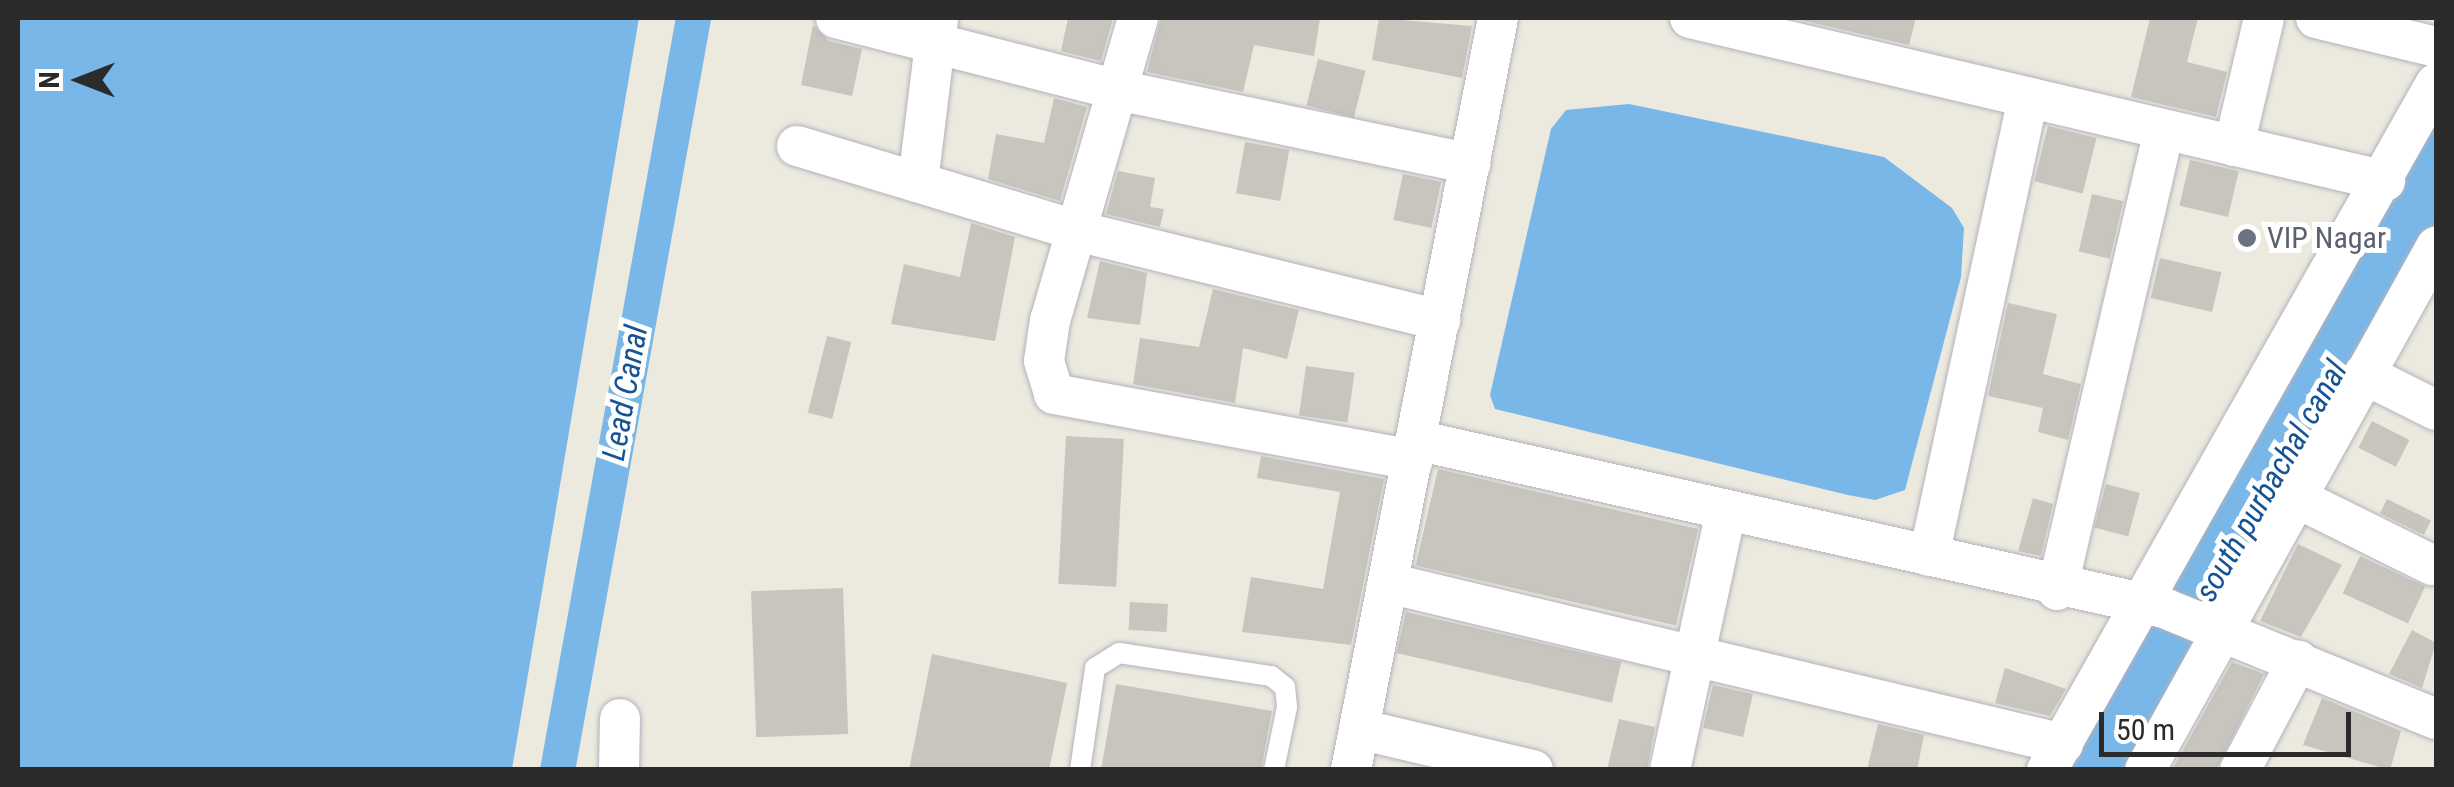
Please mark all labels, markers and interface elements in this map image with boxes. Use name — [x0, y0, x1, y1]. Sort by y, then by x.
north arrow — [30, 30, 130, 130]
text: N — [33, 71, 66, 89]
place label: VIP Nagar — [2267, 220, 2386, 256]
marker: VIP Nagar — [2236, 227, 2258, 249]
water label: Lead Canal — [594, 323, 656, 463]
water label: south purbachal canal — [2187, 354, 2355, 608]
scale bar — [2104, 692, 2356, 754]
text: 50 m — [2116, 712, 2175, 747]

